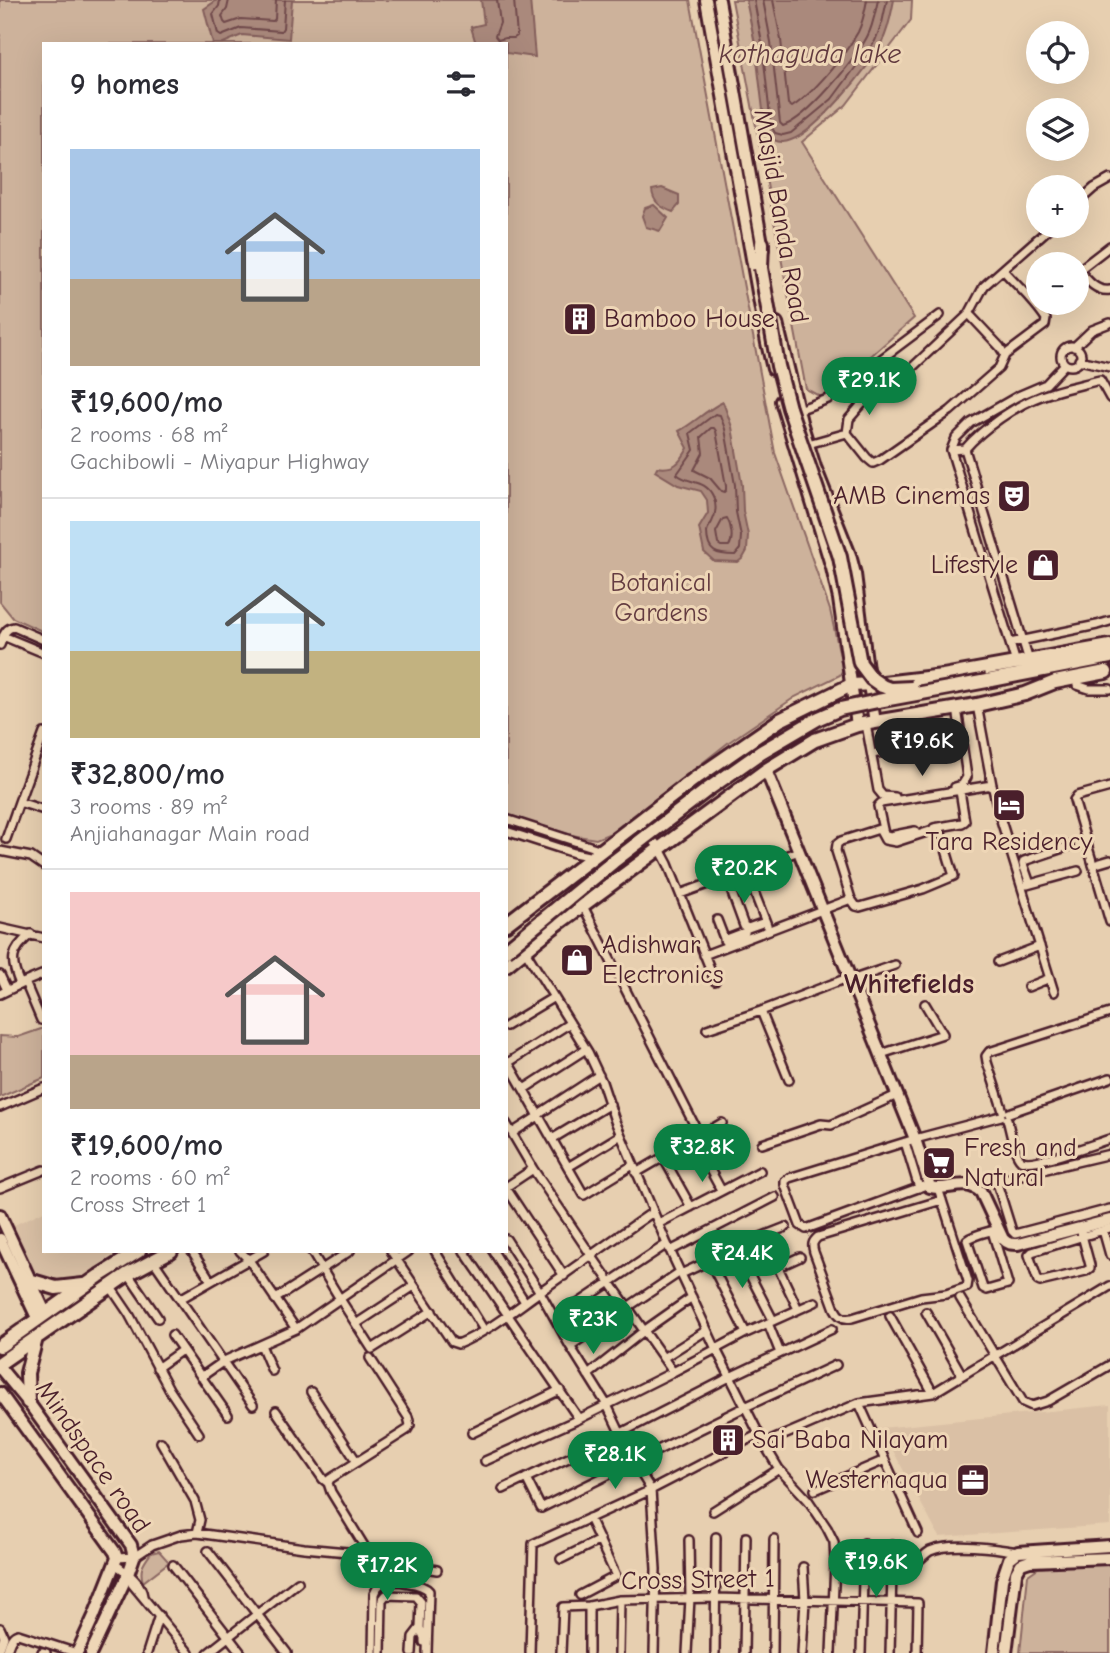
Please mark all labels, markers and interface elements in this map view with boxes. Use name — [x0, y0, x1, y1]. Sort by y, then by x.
map controls — [1026, 21, 1089, 315]
button: locate — [1026, 21, 1089, 84]
water label: kothaguda lake — [719, 38, 901, 70]
icon: filters — [442, 65, 480, 103]
text: 9 homes — [70, 67, 179, 102]
button: layers — [1026, 98, 1089, 161]
street label: Masjid Banda Road — [747, 107, 815, 325]
button: + — [1026, 175, 1089, 238]
icon: home — [212, 194, 338, 320]
button: − — [1026, 252, 1089, 315]
building icon: Bamboo House — [561, 300, 599, 338]
place label: Bamboo House — [604, 304, 775, 334]
pin: ₹29.1K — [812, 358, 926, 417]
text: ₹29.1K — [838, 366, 900, 393]
text: ₹19,600/mo — [70, 385, 223, 420]
text: 2 rooms · 68 m² — [70, 421, 228, 448]
text: Gachibowli - Miyapur Highway — [70, 448, 369, 475]
theatre icon: AMB Cinemas — [995, 477, 1033, 515]
place label: AMB Cinemas — [833, 481, 990, 511]
shop icon: Lifestyle — [1024, 546, 1062, 584]
place label: Lifestyle — [931, 550, 1018, 580]
icon: home — [212, 566, 338, 692]
park label: Botanical Gardens — [610, 568, 712, 628]
pin: ₹19.6K — [865, 718, 979, 778]
text: ₹19.6K — [890, 727, 954, 754]
text: ₹32,800/mo — [70, 757, 225, 792]
hotel icon: Tara Residency — [990, 786, 1028, 824]
text: 3 rooms · 89 m² — [70, 793, 227, 820]
text: Anjiahanagar Main road — [70, 820, 310, 847]
place label: Tara Residency — [926, 827, 1093, 857]
pin: ₹20.2K — [687, 846, 801, 905]
text: ₹20.2K — [711, 854, 777, 881]
place label: Adishwar Electronics — [602, 930, 724, 990]
icon: home — [212, 937, 338, 1063]
shop icon: Adishwar Electronics — [558, 941, 596, 979]
district label: Whitefields — [844, 968, 974, 1000]
pin: ₹32.8K — [645, 1124, 759, 1184]
text: ₹19,600/mo — [70, 1128, 223, 1163]
text: ₹32.8K — [670, 1133, 734, 1160]
place label: Fresh and Natural — [964, 1133, 1077, 1193]
supermarket icon: Fresh and Natural — [920, 1144, 958, 1182]
text: 2 rooms · 60 m² — [70, 1164, 230, 1191]
text: Cross Street 1 — [70, 1191, 206, 1218]
pin: ₹24.4K — [685, 1230, 799, 1290]
text: ₹24.4K — [711, 1239, 773, 1266]
pin: ₹23K — [552, 1296, 634, 1356]
text: ₹23K — [569, 1305, 617, 1332]
street label: Mindspace road — [29, 1375, 157, 1539]
building icon: Sai Baba Nilayam — [709, 1421, 747, 1459]
place label: Sai Baba Nilayam — [752, 1425, 948, 1455]
pin: ₹28.1K — [558, 1432, 672, 1491]
text: ₹28.1K — [584, 1440, 646, 1467]
office icon: Westernaqua — [954, 1461, 992, 1499]
place label: Westernaqua — [805, 1465, 948, 1495]
pin: ₹19.6K — [819, 1540, 933, 1599]
pin: ₹17.2K — [330, 1542, 444, 1602]
text: ₹19.6K — [844, 1548, 908, 1575]
text: ₹17.2K — [356, 1551, 418, 1578]
street label: Cross Street 1 — [621, 1564, 775, 1596]

